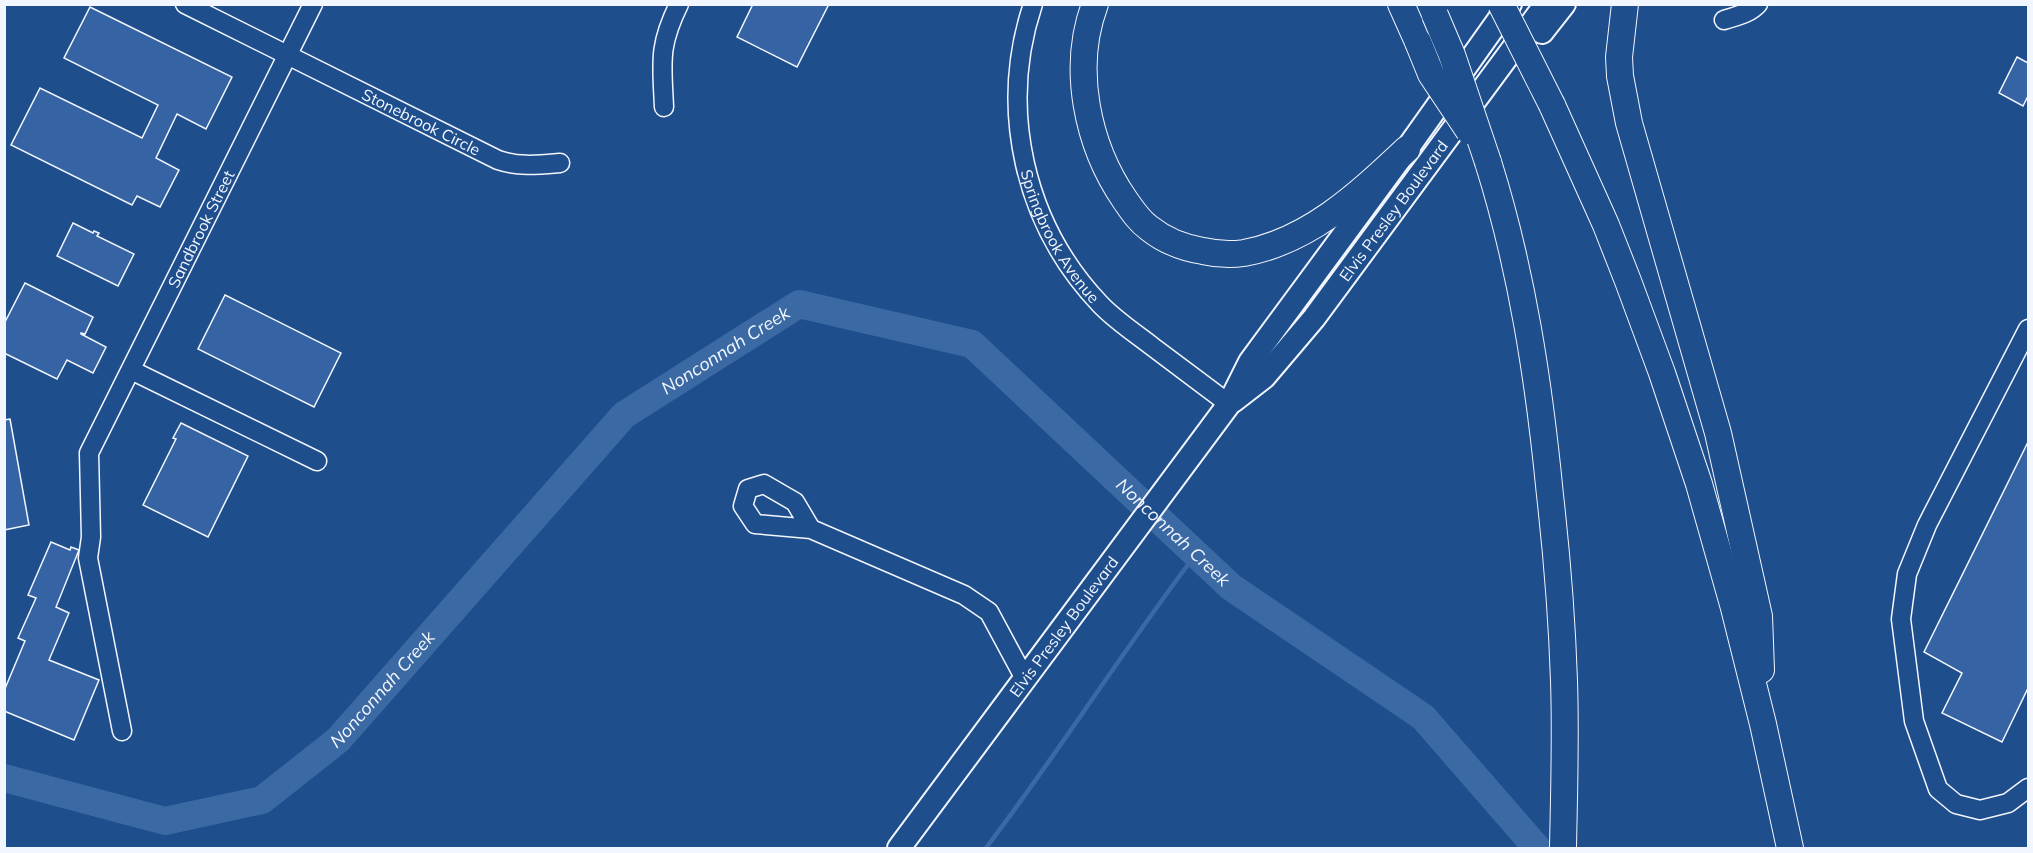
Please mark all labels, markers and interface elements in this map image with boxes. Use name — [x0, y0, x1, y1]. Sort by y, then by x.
street label: Stonebrook Circle — [359, 84, 484, 160]
street label: Elvis Presley Boulevard — [1335, 136, 1452, 285]
street label: Sandbrook Street — [163, 166, 239, 291]
street label: Springbrook Avenue — [1017, 167, 1104, 307]
water label: Nonconnah Creek — [657, 300, 795, 399]
water label: Nonconnah Creek — [1111, 473, 1236, 592]
street label: Elvis Presley Boulevard — [1005, 552, 1122, 701]
water label: Nonconnah Creek — [325, 625, 440, 753]

